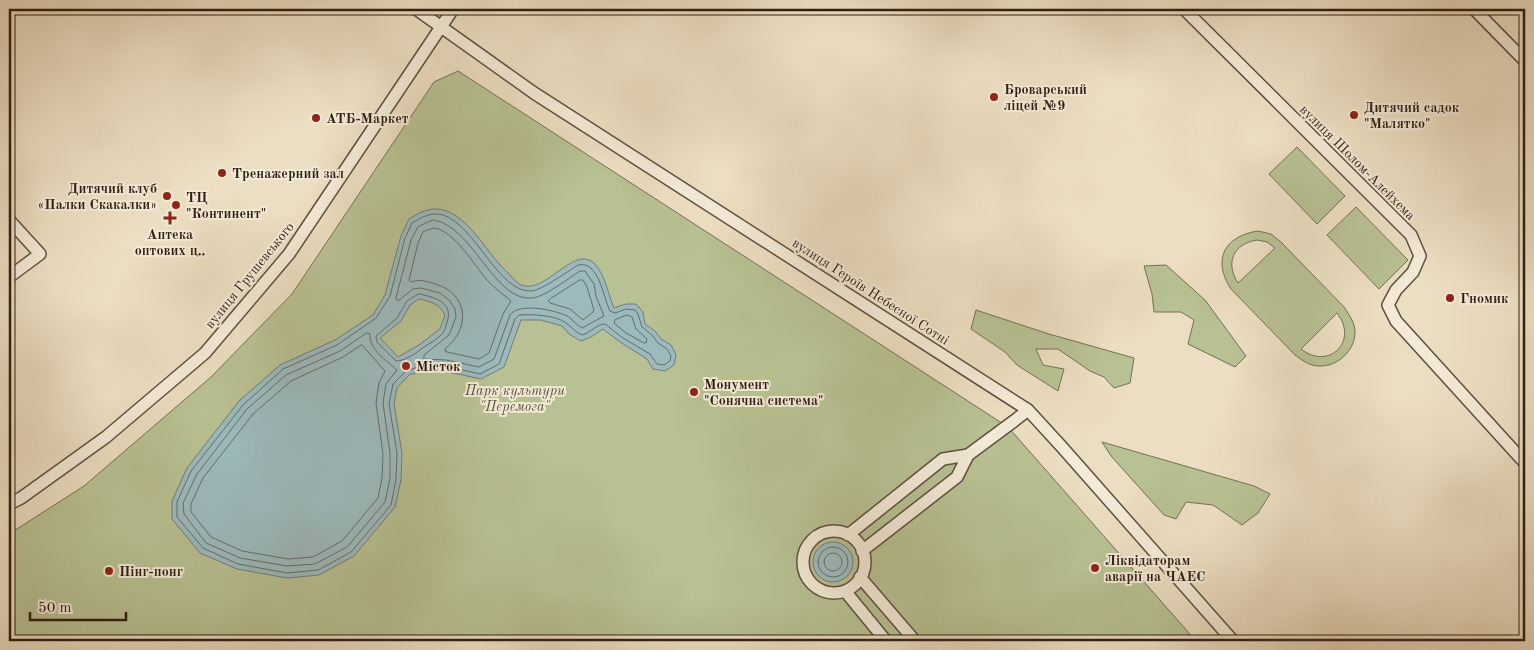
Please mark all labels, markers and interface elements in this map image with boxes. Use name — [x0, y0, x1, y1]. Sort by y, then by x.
place label: Броварський ліцей №9 — [1004, 83, 1087, 113]
marker: Броварський ліцей №9 — [988, 91, 1000, 103]
place label: Дитячий садок "Малятко" — [1364, 101, 1460, 131]
street label: вулиця Шолом-Алейхема — [1297, 102, 1418, 223]
marker: Дитячий садок "Малятко" — [1348, 109, 1360, 121]
marker: АТБ-Маркет — [310, 112, 322, 124]
place label: АТБ-Маркет — [326, 112, 409, 126]
marker: Тренажерний зал — [216, 167, 228, 179]
place label: Тренажерний зал — [232, 167, 344, 181]
place label: Дитячий клуб «Палки Скакалки» — [38, 182, 157, 212]
marker: Дитячий клуб «Палки Скакалки» — [161, 190, 173, 202]
place label: ТЦ "Континент" — [186, 191, 266, 221]
marker: ТЦ "Континент" — [170, 199, 182, 211]
marker: Аптека оптових ц‥ — [164, 212, 176, 224]
street label: вулиця Грушевського — [203, 220, 297, 331]
place label: Аптека оптових ц‥ — [135, 228, 205, 258]
street label: вулиця Героїв Небесної Сотні — [789, 236, 952, 348]
marker: Гномик — [1444, 292, 1456, 304]
place label: Гномик — [1460, 292, 1509, 306]
marker: Місток — [400, 360, 412, 372]
place label: Місток — [416, 360, 461, 374]
place label: Монумент "Сонячна система" — [704, 378, 824, 408]
park label: Парк культури "Перемога" — [464, 384, 565, 415]
marker: Монумент "Сонячна система" — [688, 386, 700, 398]
place label: Ліквідаторам аварії на ЧАЕС — [1105, 554, 1205, 584]
marker: Ліквідаторам аварії на ЧАЕС — [1089, 562, 1101, 574]
marker: Пінг-понг — [103, 565, 115, 577]
place label: Пінг-понг — [119, 565, 183, 579]
scale bar — [30, 590, 126, 622]
text: 50 m — [38, 601, 72, 616]

